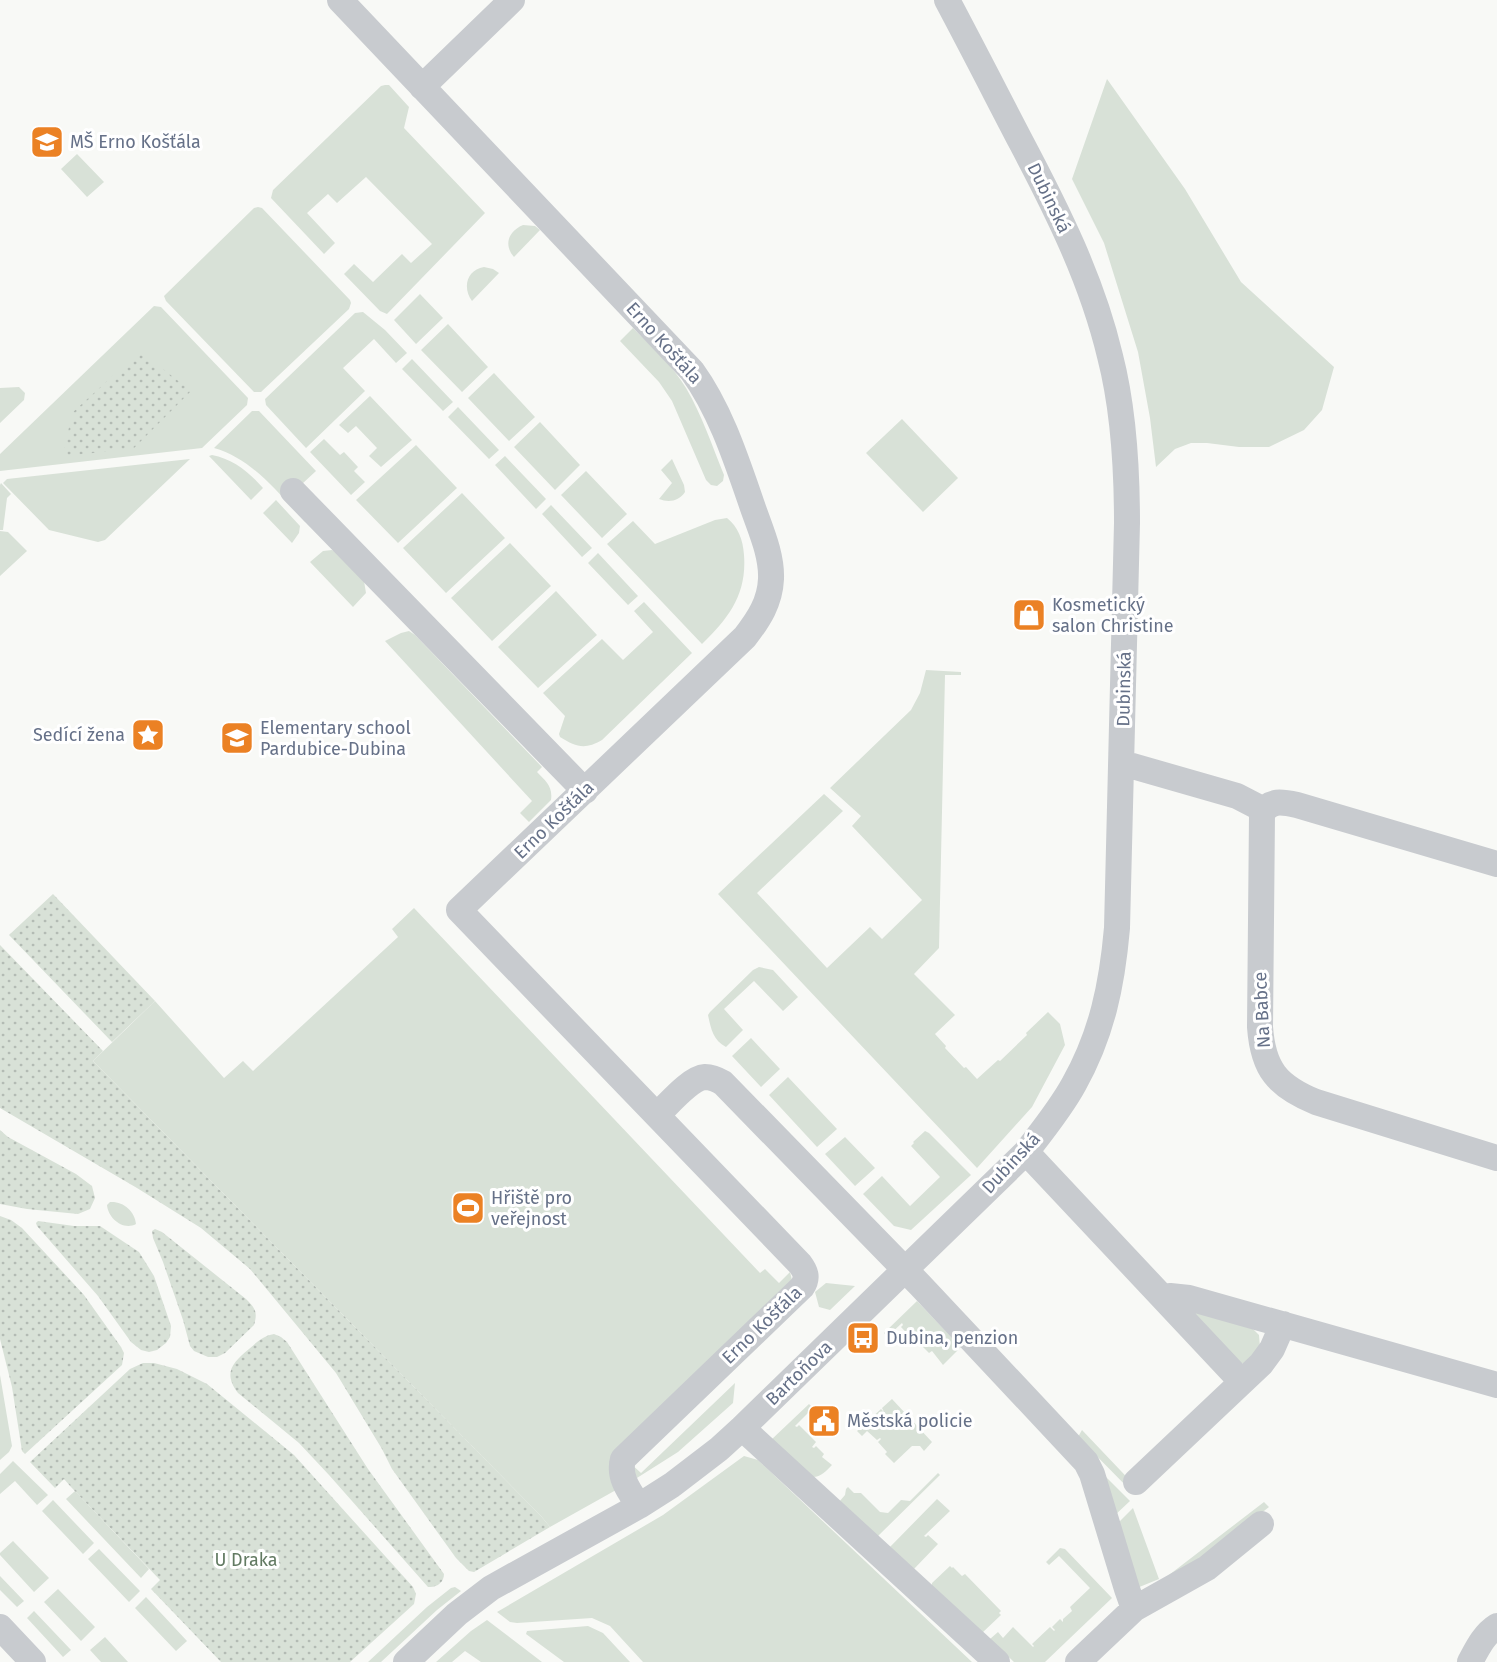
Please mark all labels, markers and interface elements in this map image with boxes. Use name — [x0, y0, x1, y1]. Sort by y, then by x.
school or university icon: MŠ Erno Košťála — [29, 124, 65, 160]
place label: MŠ Erno Košťála — [70, 131, 201, 153]
street label: Dubinská — [1023, 159, 1075, 237]
street label: Erno Košťála — [622, 298, 706, 388]
place label: Kosmetický salon Christine — [1052, 594, 1174, 637]
shop icon: Kosmetický salon Christine — [1011, 597, 1047, 633]
street label: Dubinská — [1112, 651, 1136, 727]
place icon: Sedící žena — [130, 717, 166, 753]
place label: Elementary school Pardubice-Dubina — [260, 717, 411, 760]
school or university icon: Elementary school Pardubice-Dubina — [219, 720, 255, 756]
place label: Sedící žena — [33, 724, 125, 746]
street label: Erno Košťála — [510, 776, 598, 864]
street label: Na Babce — [1249, 971, 1275, 1049]
street label: Dubinská — [977, 1128, 1045, 1198]
place label: Hřiště pro veřejnost — [491, 1187, 572, 1230]
sports icon: Hřiště pro veřejnost — [450, 1190, 486, 1226]
street label: Erno Košťála — [718, 1281, 806, 1369]
bus stop icon: Dubina, penzion — [845, 1320, 881, 1356]
place label: Dubina, penzion — [886, 1327, 1018, 1349]
street label: Bartoňova — [761, 1336, 837, 1410]
public building icon: Městská policie — [806, 1403, 842, 1439]
place label: Městská policie — [847, 1410, 973, 1432]
park label: U Draka — [214, 1549, 278, 1571]

